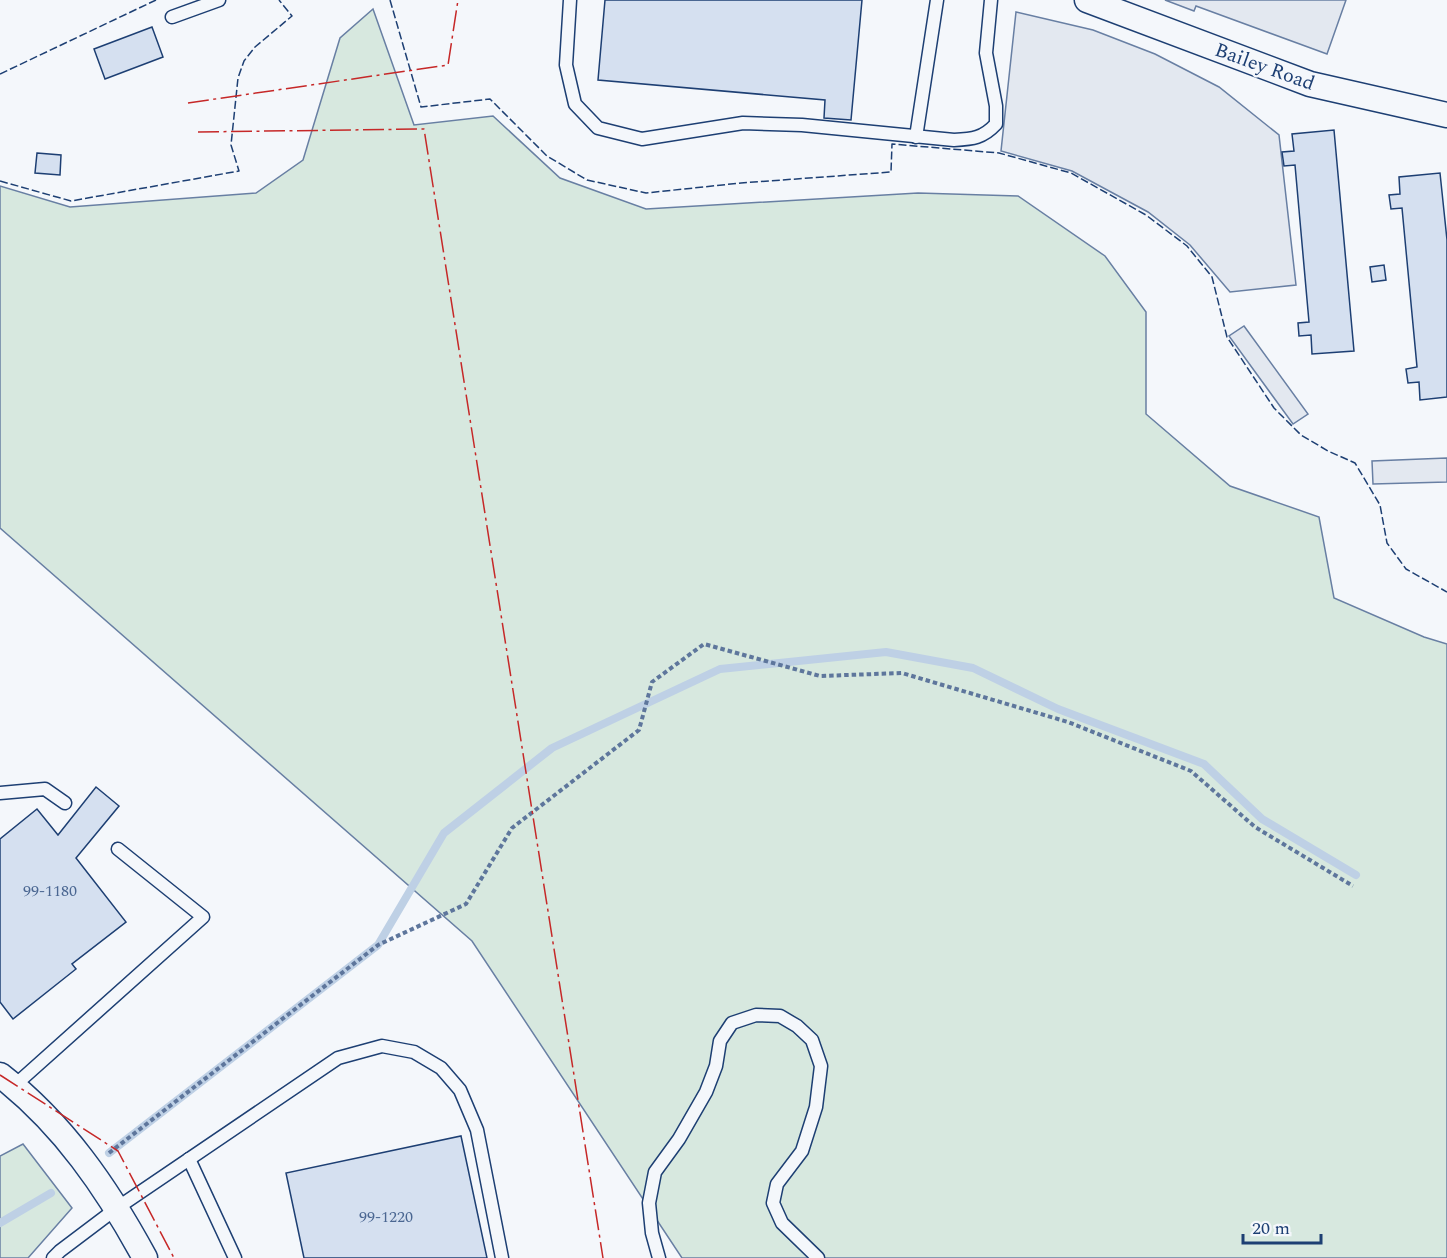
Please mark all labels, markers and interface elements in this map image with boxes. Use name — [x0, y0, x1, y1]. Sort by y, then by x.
street label: Bailey Road — [1210, 35, 1319, 99]
house number: 99-1180 — [23, 879, 77, 903]
house number: 99-1220 — [359, 1205, 413, 1229]
scale bar — [1243, 1207, 1321, 1245]
text: 20 m — [1252, 1215, 1290, 1242]

